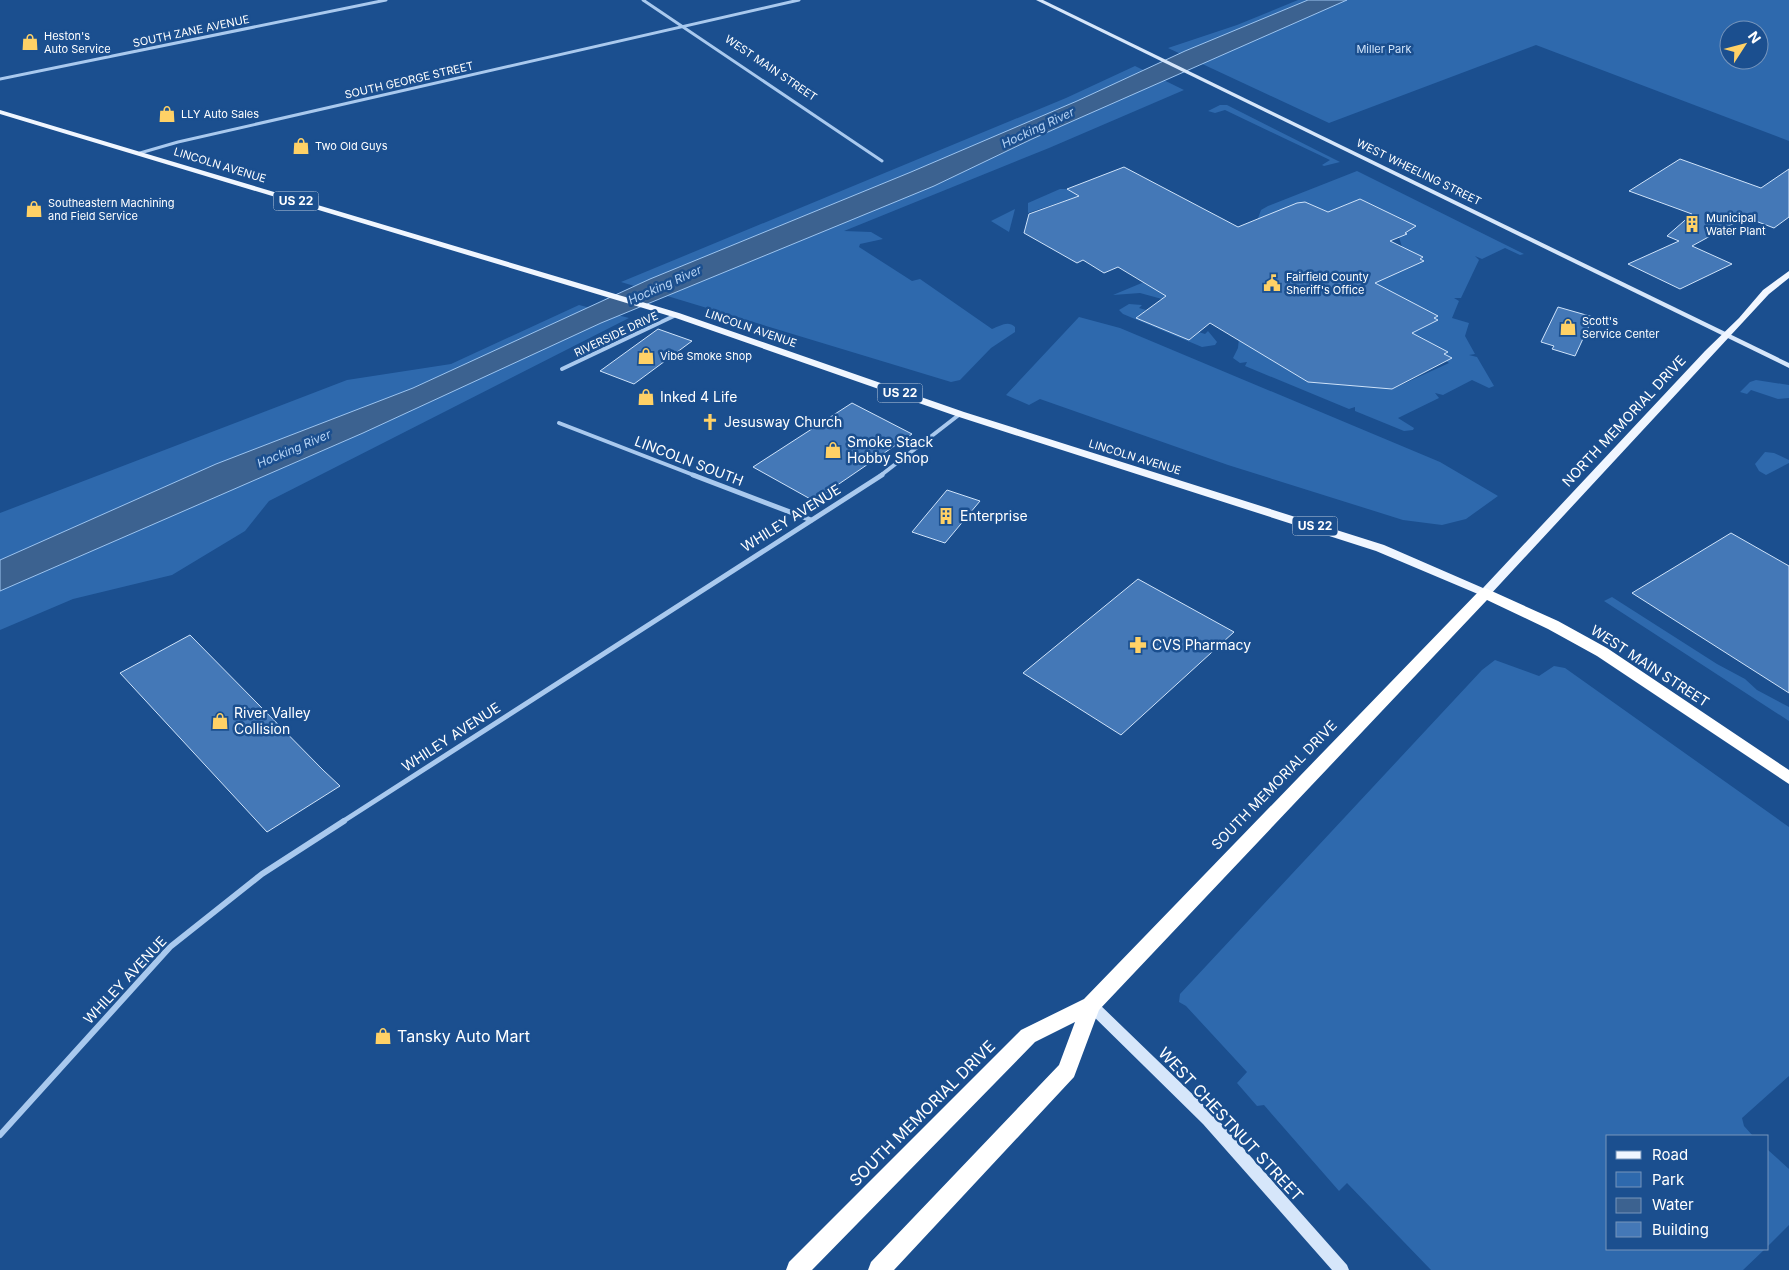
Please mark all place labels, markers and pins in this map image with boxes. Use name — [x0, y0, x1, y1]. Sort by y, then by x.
place label: Heston's Auto Service — [44, 29, 111, 56]
shop icon: Heston's Auto Service — [20, 32, 40, 52]
shop icon: LLY Auto Sales — [157, 104, 177, 124]
place label: LLY Auto Sales — [181, 107, 259, 121]
shop icon: Two Old Guys — [291, 136, 311, 156]
place label: Two Old Guys — [315, 139, 388, 153]
place label: Southeastern Machining and Field Service — [48, 196, 175, 223]
shop icon: Southeastern Machining and Field Service — [24, 199, 44, 219]
place label: Municipal Water Plant — [1706, 211, 1766, 238]
building icon: Municipal Water Plant — [1682, 214, 1702, 234]
place label: Fairfield County Sheriff's Office — [1286, 270, 1369, 297]
public building icon: Fairfield County Sheriff's Office — [1262, 273, 1282, 293]
place label: Scott's Service Center — [1582, 314, 1659, 341]
shop icon: Scott's Service Center — [1558, 317, 1578, 337]
shop icon: Vibe Smoke Shop — [636, 346, 656, 366]
place label: Vibe Smoke Shop — [660, 349, 752, 363]
shop icon: Inked 4 Life — [636, 387, 656, 407]
place label: Inked 4 Life — [660, 388, 737, 405]
church icon: Jesusway Church — [700, 412, 720, 432]
place label: Jesusway Church — [724, 413, 842, 430]
place label: Smoke Stack Hobby Shop — [847, 433, 934, 466]
shop icon: Smoke Stack Hobby Shop — [823, 440, 843, 460]
building icon: Enterprise — [936, 506, 956, 526]
place label: Enterprise — [960, 507, 1028, 524]
pharmacy icon: CVS Pharmacy — [1128, 635, 1148, 655]
place label: CVS Pharmacy — [1152, 636, 1251, 653]
place label: River Valley Collision — [234, 704, 311, 737]
shop icon: River Valley Collision — [210, 711, 230, 731]
shop icon: Tansky Auto Mart — [373, 1026, 393, 1046]
place label: Tansky Auto Mart — [397, 1026, 530, 1046]

